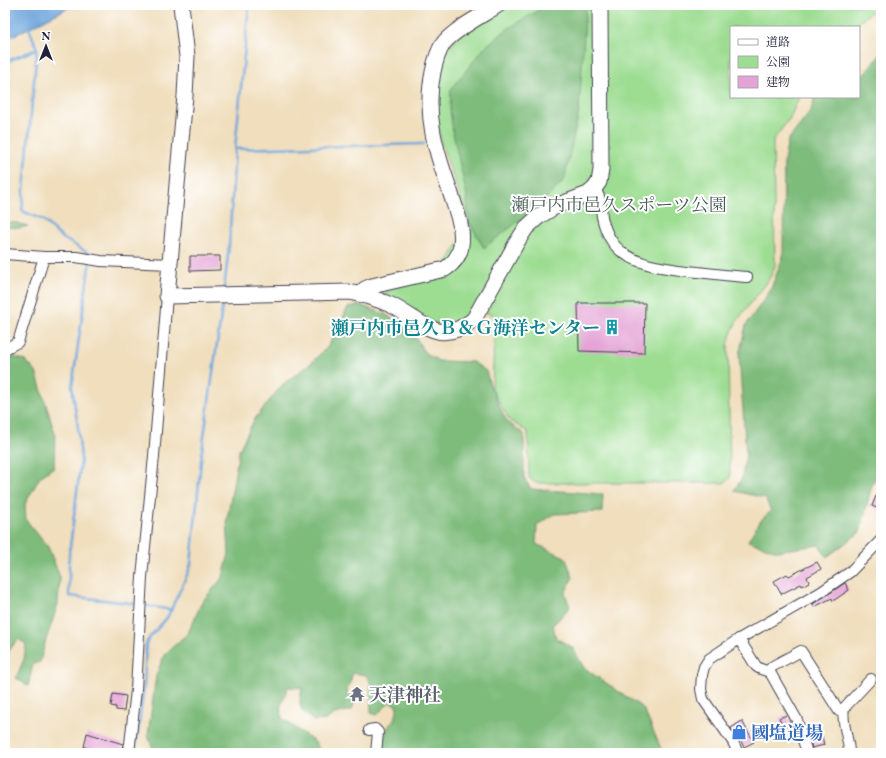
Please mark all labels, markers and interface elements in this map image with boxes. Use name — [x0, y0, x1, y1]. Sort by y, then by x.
north arrow — [26, 26, 66, 66]
legend — [730, 26, 860, 98]
text: N — [42, 29, 51, 43]
text: 道路 — [766, 34, 790, 50]
text: 公園 — [766, 54, 790, 70]
text: 建物 — [766, 74, 790, 90]
park label: 瀬戸内市邑久スポーツ公園 — [511, 193, 727, 216]
place label: 瀬戸内市邑久Ｂ＆Ｇ海洋センター — [331, 316, 600, 339]
building icon: 瀬戸内市邑久Ｂ＆Ｇ海洋センター — [603, 318, 621, 336]
place label: 天津神社 — [369, 683, 441, 706]
temple icon: 天津神社 — [348, 685, 366, 703]
place label: 國塩道場 — [751, 721, 823, 744]
shop icon: 國塩道場 — [730, 723, 748, 741]

